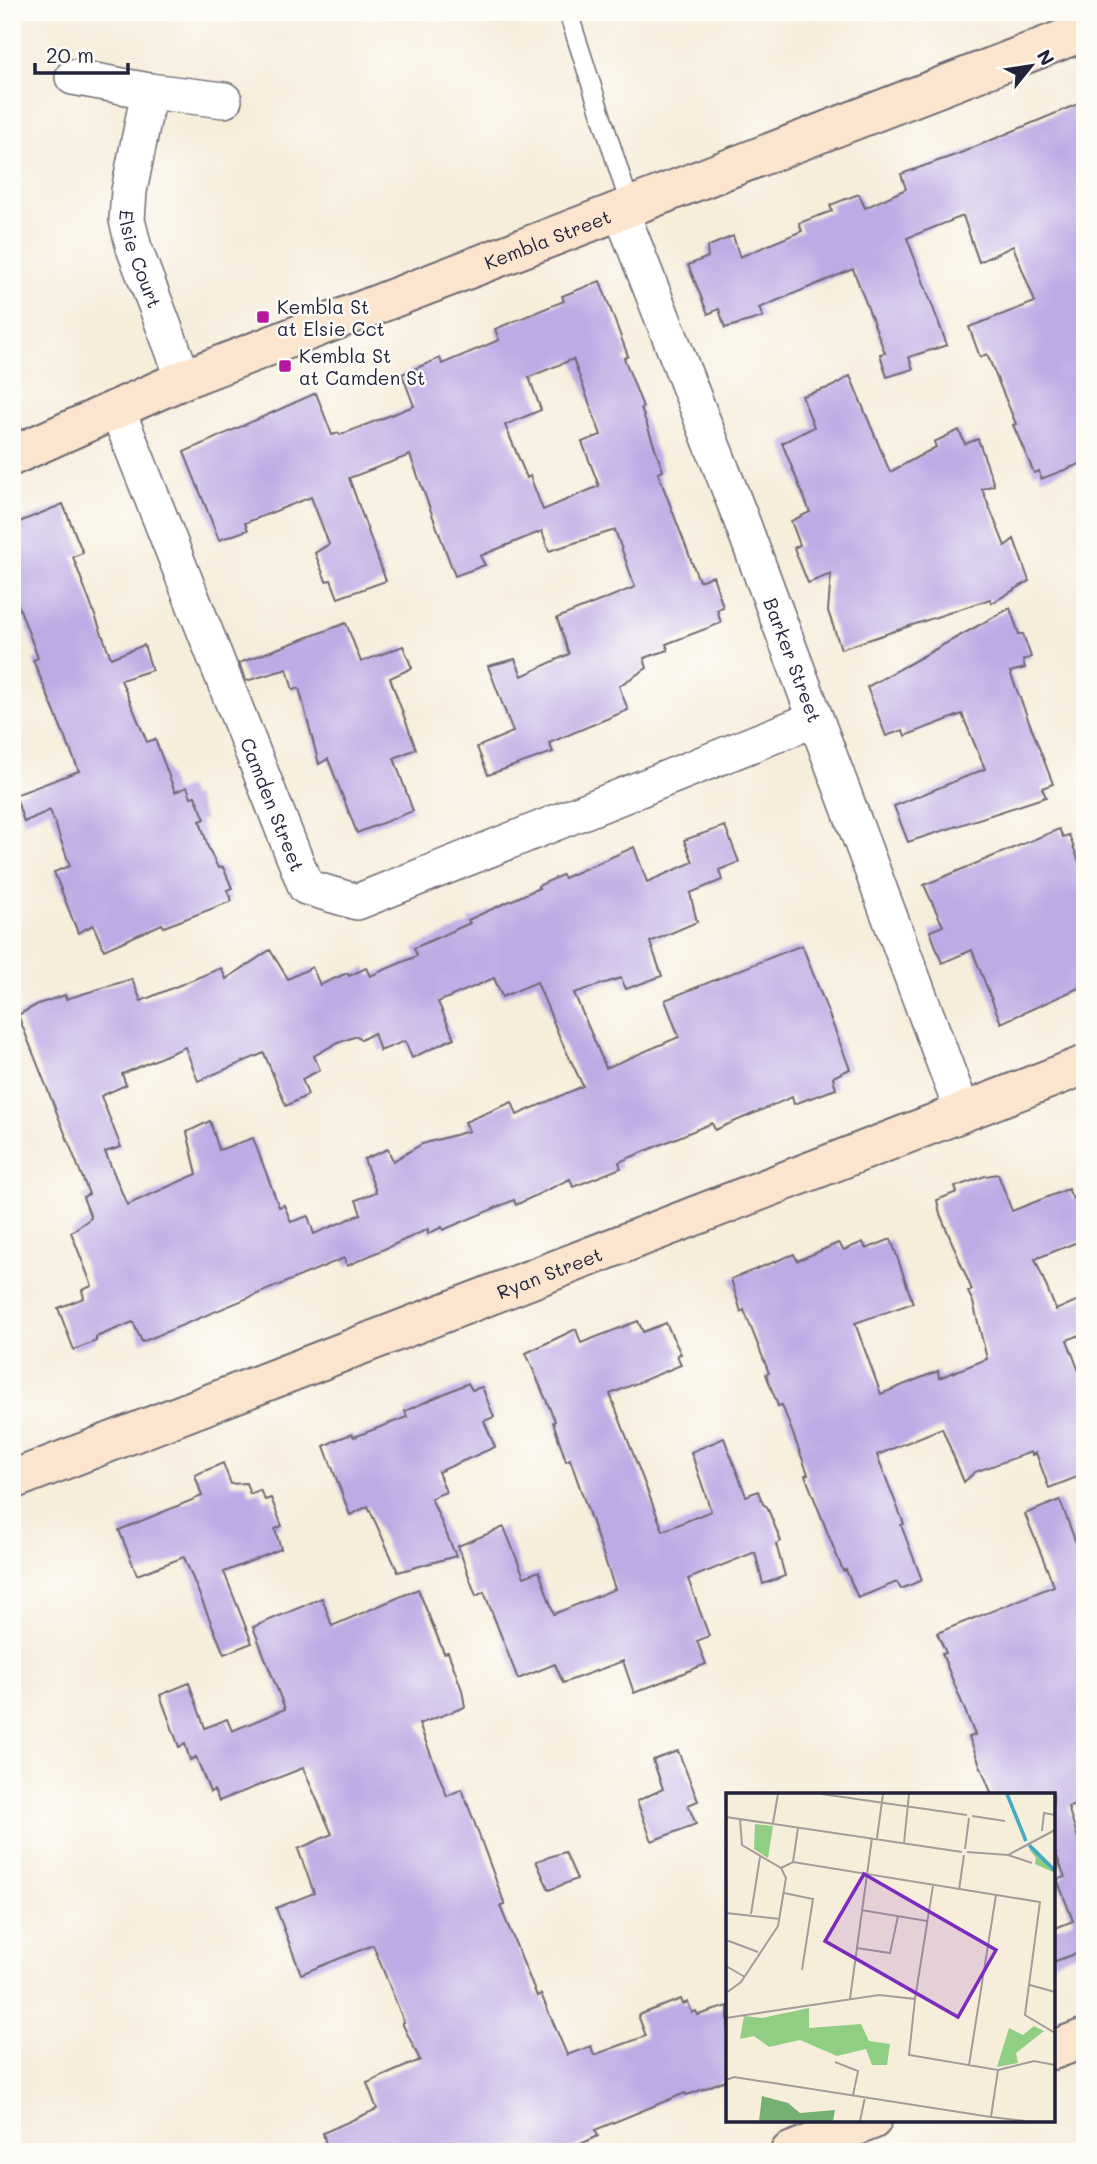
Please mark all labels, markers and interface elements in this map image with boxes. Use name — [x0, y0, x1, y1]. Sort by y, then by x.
scale bar — [35, 32, 128, 76]
north arrow — [996, 32, 1066, 102]
text: 20 m — [46, 41, 94, 68]
text: N — [1032, 45, 1061, 70]
street label: Kembla Street — [480, 203, 614, 274]
street label: Elsie Court — [114, 209, 168, 311]
place label: Kembla St at Elsie Cct — [277, 294, 385, 341]
marker: Kembla St at Elsie Cct — [255, 309, 271, 325]
place label: Kembla St at Camden St — [299, 343, 425, 390]
marker: Kembla St at Camden St — [277, 358, 293, 374]
street label: Barker Street — [759, 594, 828, 726]
street label: Camden Street — [236, 734, 311, 875]
street label: Ryan Street — [493, 1241, 606, 1304]
inset map — [726, 1793, 1055, 2122]

